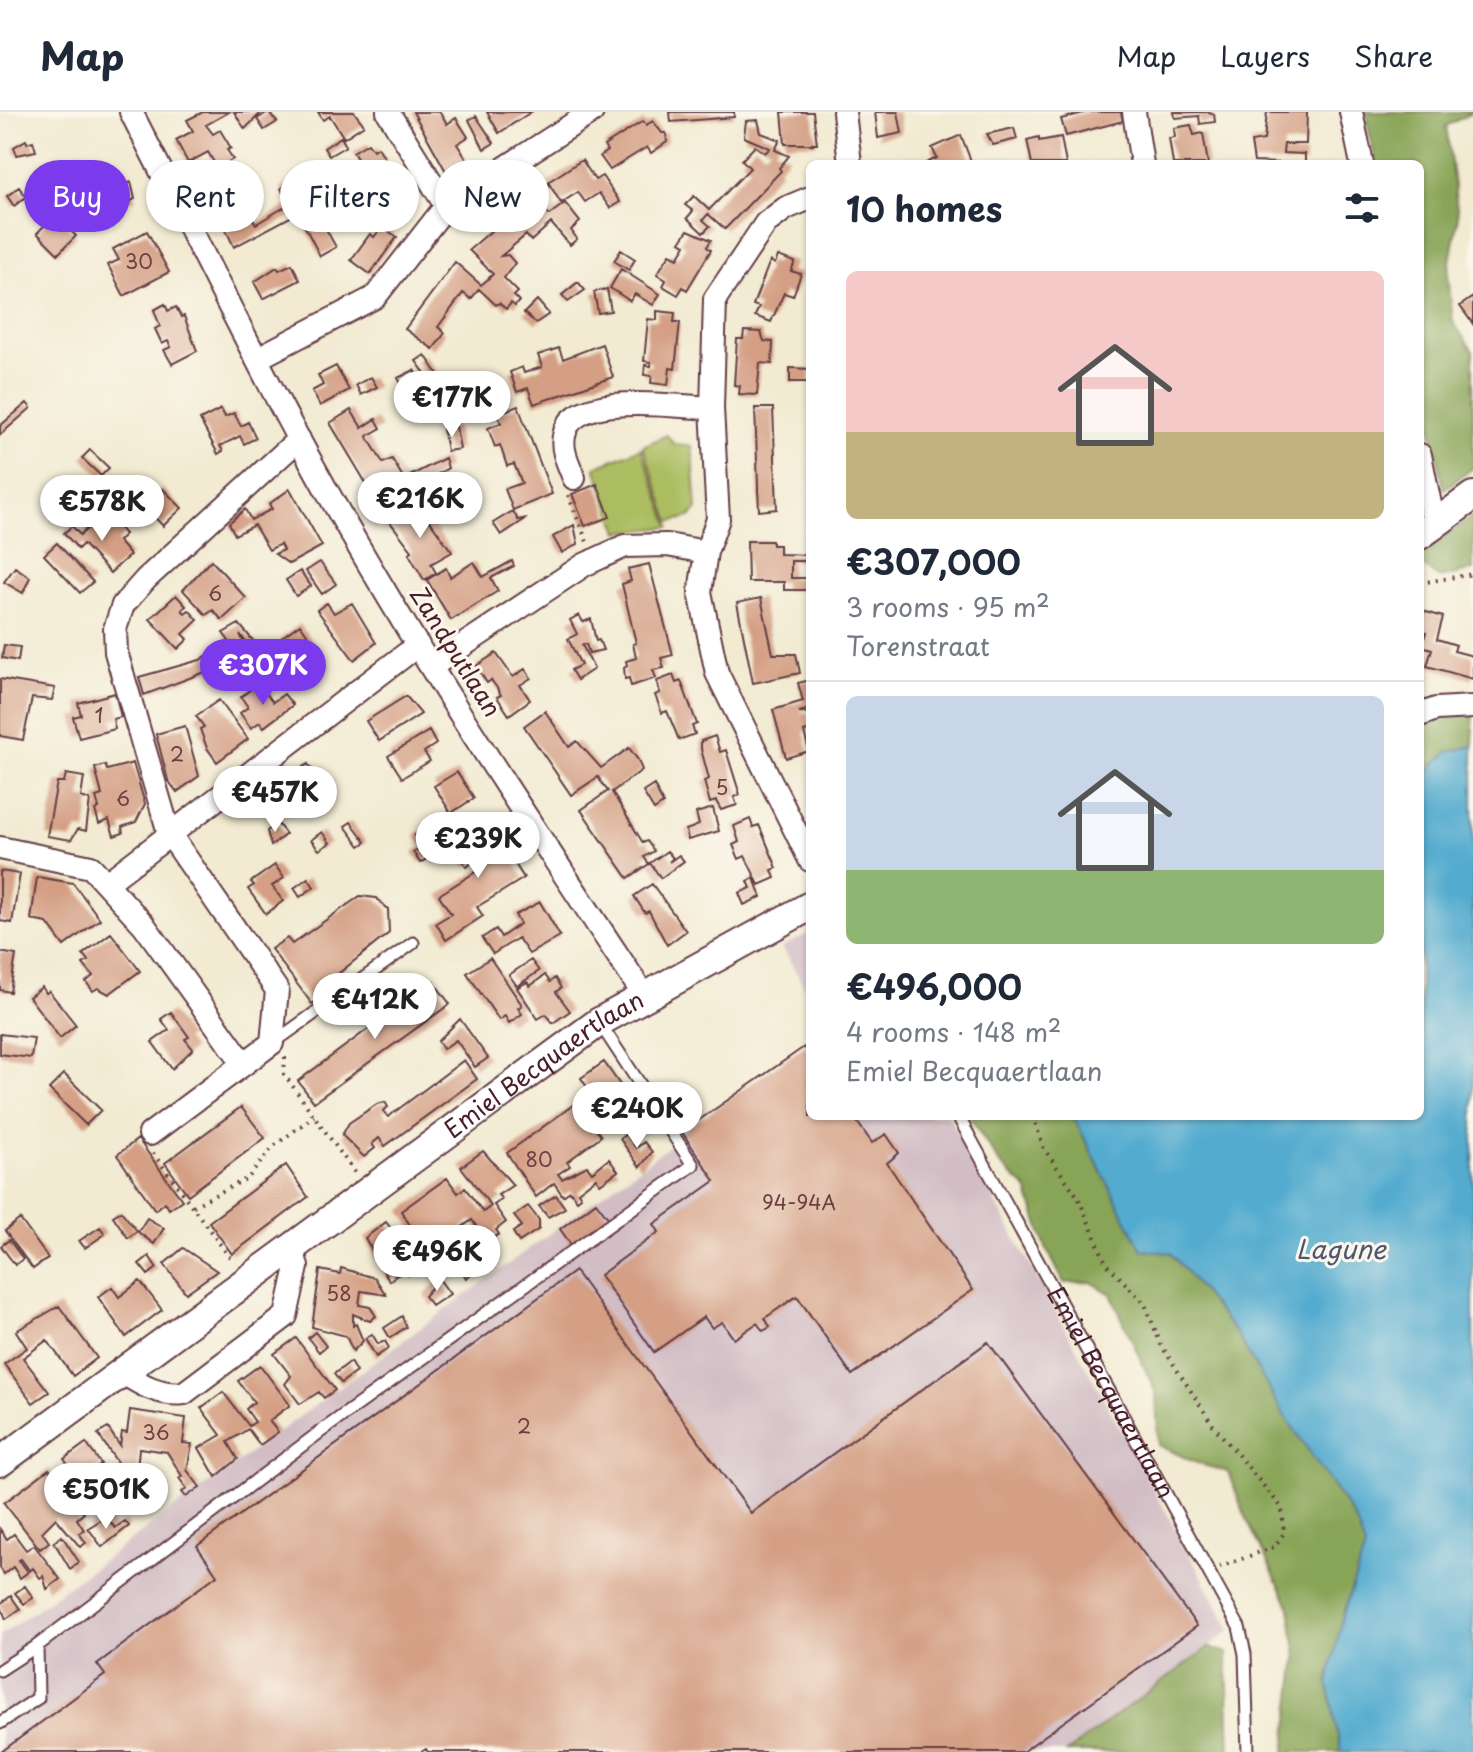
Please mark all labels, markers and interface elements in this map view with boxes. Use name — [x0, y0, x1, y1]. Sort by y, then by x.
text: Map — [40, 27, 124, 84]
text: Map — [1116, 34, 1176, 77]
text: Layers — [1220, 34, 1310, 77]
text: Share — [1354, 34, 1433, 77]
chip: Buy — [24, 160, 130, 232]
chip: Rent — [146, 160, 264, 232]
chip: Filters — [280, 160, 419, 232]
chip: New — [435, 160, 549, 232]
text: 10 homes — [846, 182, 1002, 234]
icon: filters — [1340, 186, 1384, 230]
house number: 30 — [125, 246, 153, 276]
icon: home — [1043, 323, 1187, 467]
pin: €177K — [396, 371, 508, 439]
text: €177K — [412, 377, 492, 416]
pin: €216K — [364, 472, 476, 540]
pin: €578K — [46, 475, 158, 543]
text: €216K — [376, 478, 464, 517]
text: €578K — [58, 481, 146, 520]
text: €307,000 — [846, 535, 1021, 587]
house number: 6 — [208, 578, 222, 608]
street label: Zandputlaan — [402, 579, 511, 723]
text: 3 rooms · 95 m² — [846, 587, 1050, 626]
text: Torenstraat — [846, 626, 990, 665]
pin: €307K — [207, 639, 319, 707]
text: €307K — [218, 645, 308, 684]
house number: 1 — [95, 700, 103, 730]
house number: 2 — [170, 739, 184, 769]
icon: home — [1043, 748, 1187, 892]
pin: €457K — [219, 766, 331, 834]
text: €457K — [231, 772, 319, 811]
house number: 5 — [716, 772, 728, 802]
house number: 6 — [116, 783, 130, 813]
pin: €239K — [422, 812, 534, 880]
text: €239K — [434, 818, 522, 857]
text: €496,000 — [846, 960, 1022, 1012]
pin: €412K — [319, 973, 431, 1041]
text: €412K — [331, 979, 419, 1018]
street label: Emiel Becquaertlaan — [436, 981, 650, 1146]
text: 4 rooms · 148 m² — [846, 1012, 1061, 1051]
text: Emiel Becquaertlaan — [846, 1051, 1102, 1090]
pin: €240K — [581, 1082, 693, 1150]
text: €240K — [590, 1088, 684, 1127]
house number: 80 — [525, 1144, 553, 1174]
house number: 94-94A — [762, 1187, 836, 1217]
pin: €496K — [381, 1225, 493, 1293]
water label: Lagune — [1296, 1229, 1388, 1268]
text: €496K — [391, 1231, 483, 1270]
house number: 58 — [326, 1278, 352, 1308]
street label: Emiel Becquaertlaan — [1039, 1280, 1185, 1504]
house number: 2 — [517, 1411, 531, 1441]
house number: 36 — [142, 1417, 170, 1447]
pin: €501K — [50, 1463, 162, 1531]
text: €501K — [62, 1469, 150, 1508]

